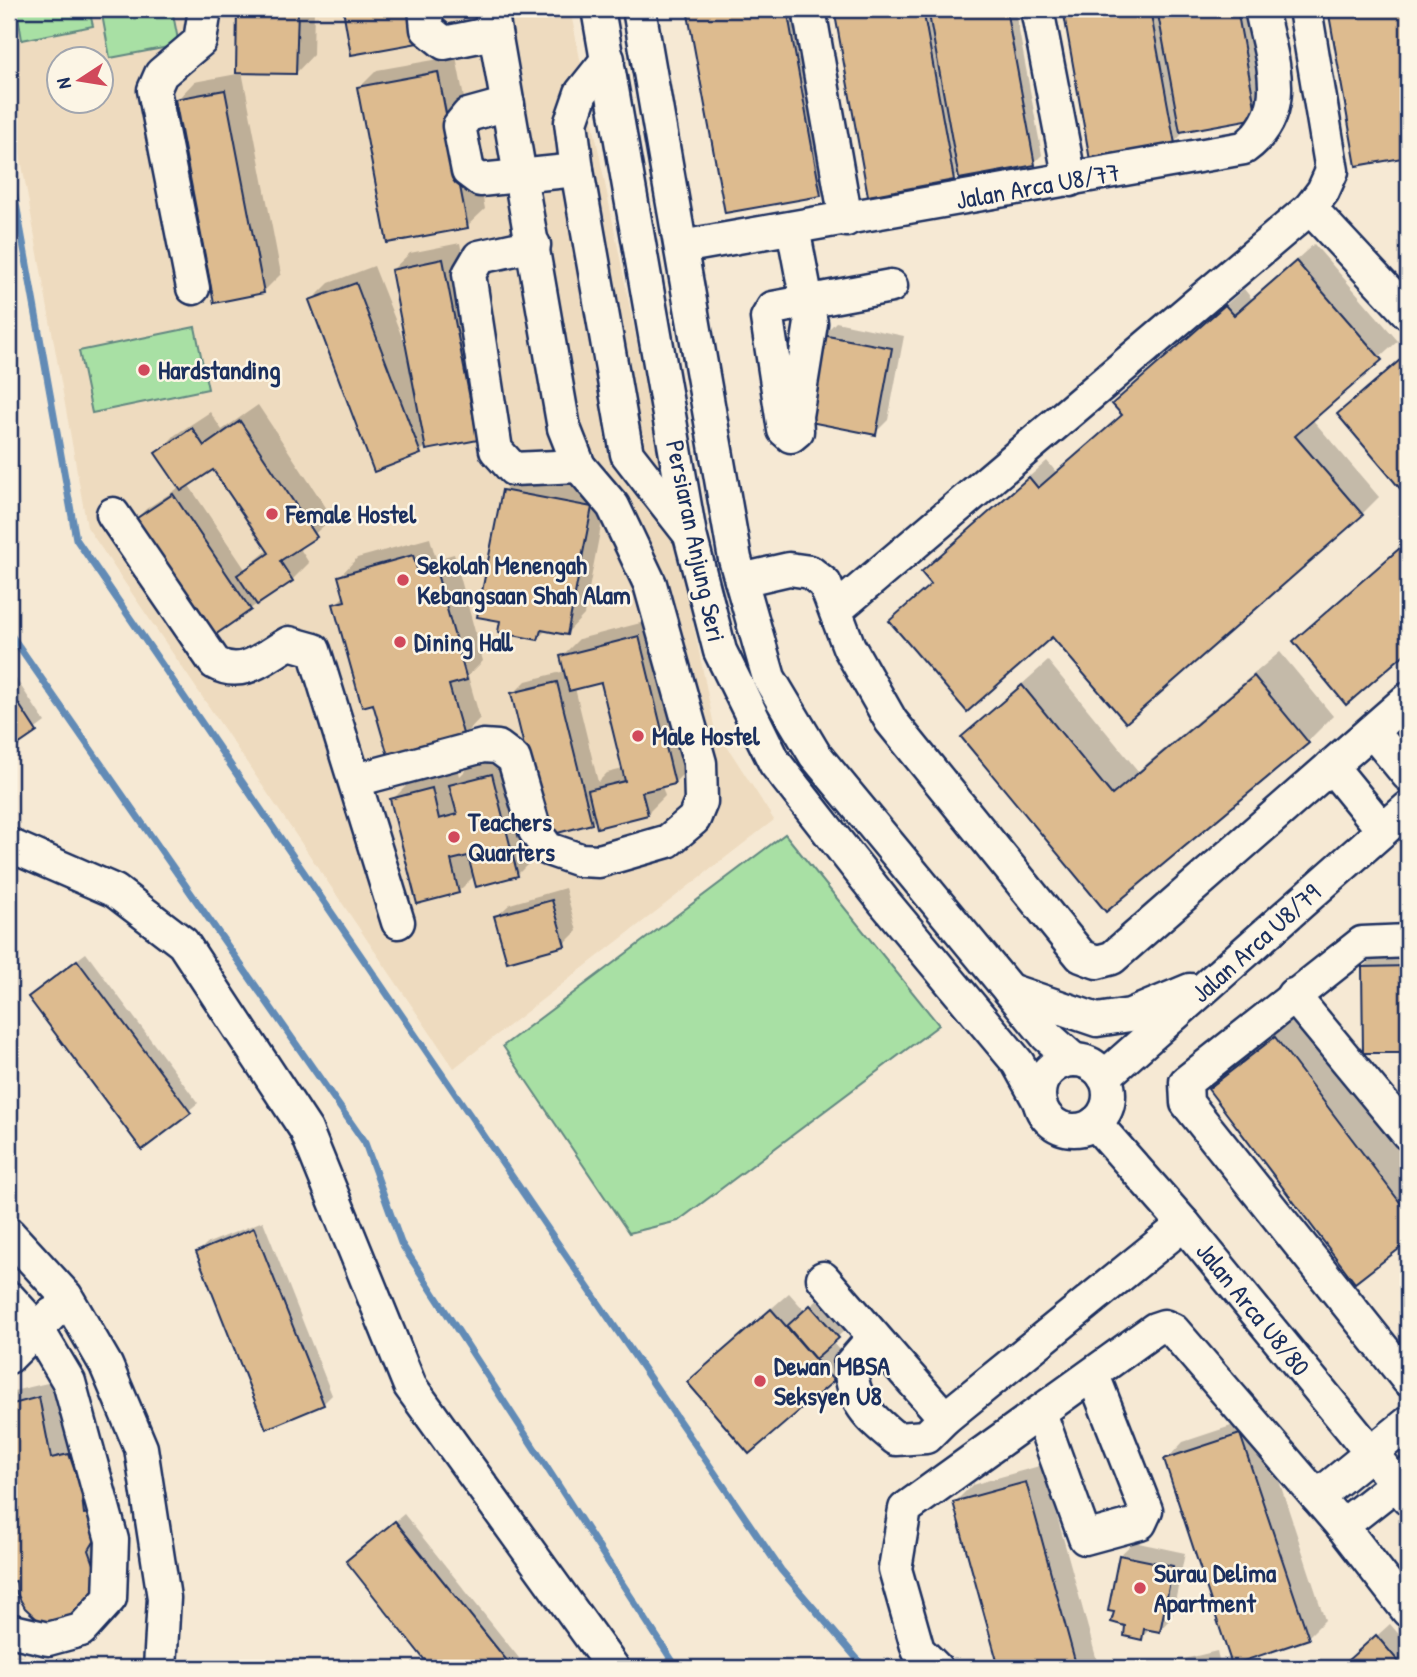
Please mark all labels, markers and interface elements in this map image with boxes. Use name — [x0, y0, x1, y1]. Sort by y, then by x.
north arrow — [46, 46, 116, 116]
text: N — [50, 76, 77, 91]
street label: Jalan Arca U8/77 — [953, 154, 1123, 217]
place label: Hardstanding — [158, 352, 281, 388]
marker: Hardstanding — [136, 362, 152, 378]
street label: Persiaran Anjung Seri — [658, 437, 735, 645]
place label: Female Hostel — [285, 496, 417, 531]
marker: Female Hostel — [264, 506, 280, 522]
place label: Sekolah Menengah Kebangsaan Shah Alam — [417, 547, 631, 613]
marker: Sekolah Menengah Kebangsaan Shah Alam — [395, 572, 411, 588]
place label: Dining Hall — [414, 624, 513, 660]
marker: Dining Hall — [392, 634, 408, 650]
place label: Male Hostel — [652, 718, 761, 753]
marker: Male Hostel — [630, 728, 646, 744]
place label: Teachers Quarters — [467, 804, 555, 869]
marker: Teachers Quarters — [446, 829, 462, 845]
street label: Jalan Arca U8/79 — [1184, 875, 1328, 1010]
street label: Jalan Arca U8/80 — [1188, 1234, 1318, 1383]
place label: Dewan MBSA Seksyen U8 — [774, 1348, 890, 1414]
marker: Dewan MBSA Seksyen U8 — [752, 1373, 768, 1389]
place label: Surau Delima Apartment — [1154, 1555, 1277, 1621]
marker: Surau Delima Apartment — [1132, 1580, 1148, 1596]

